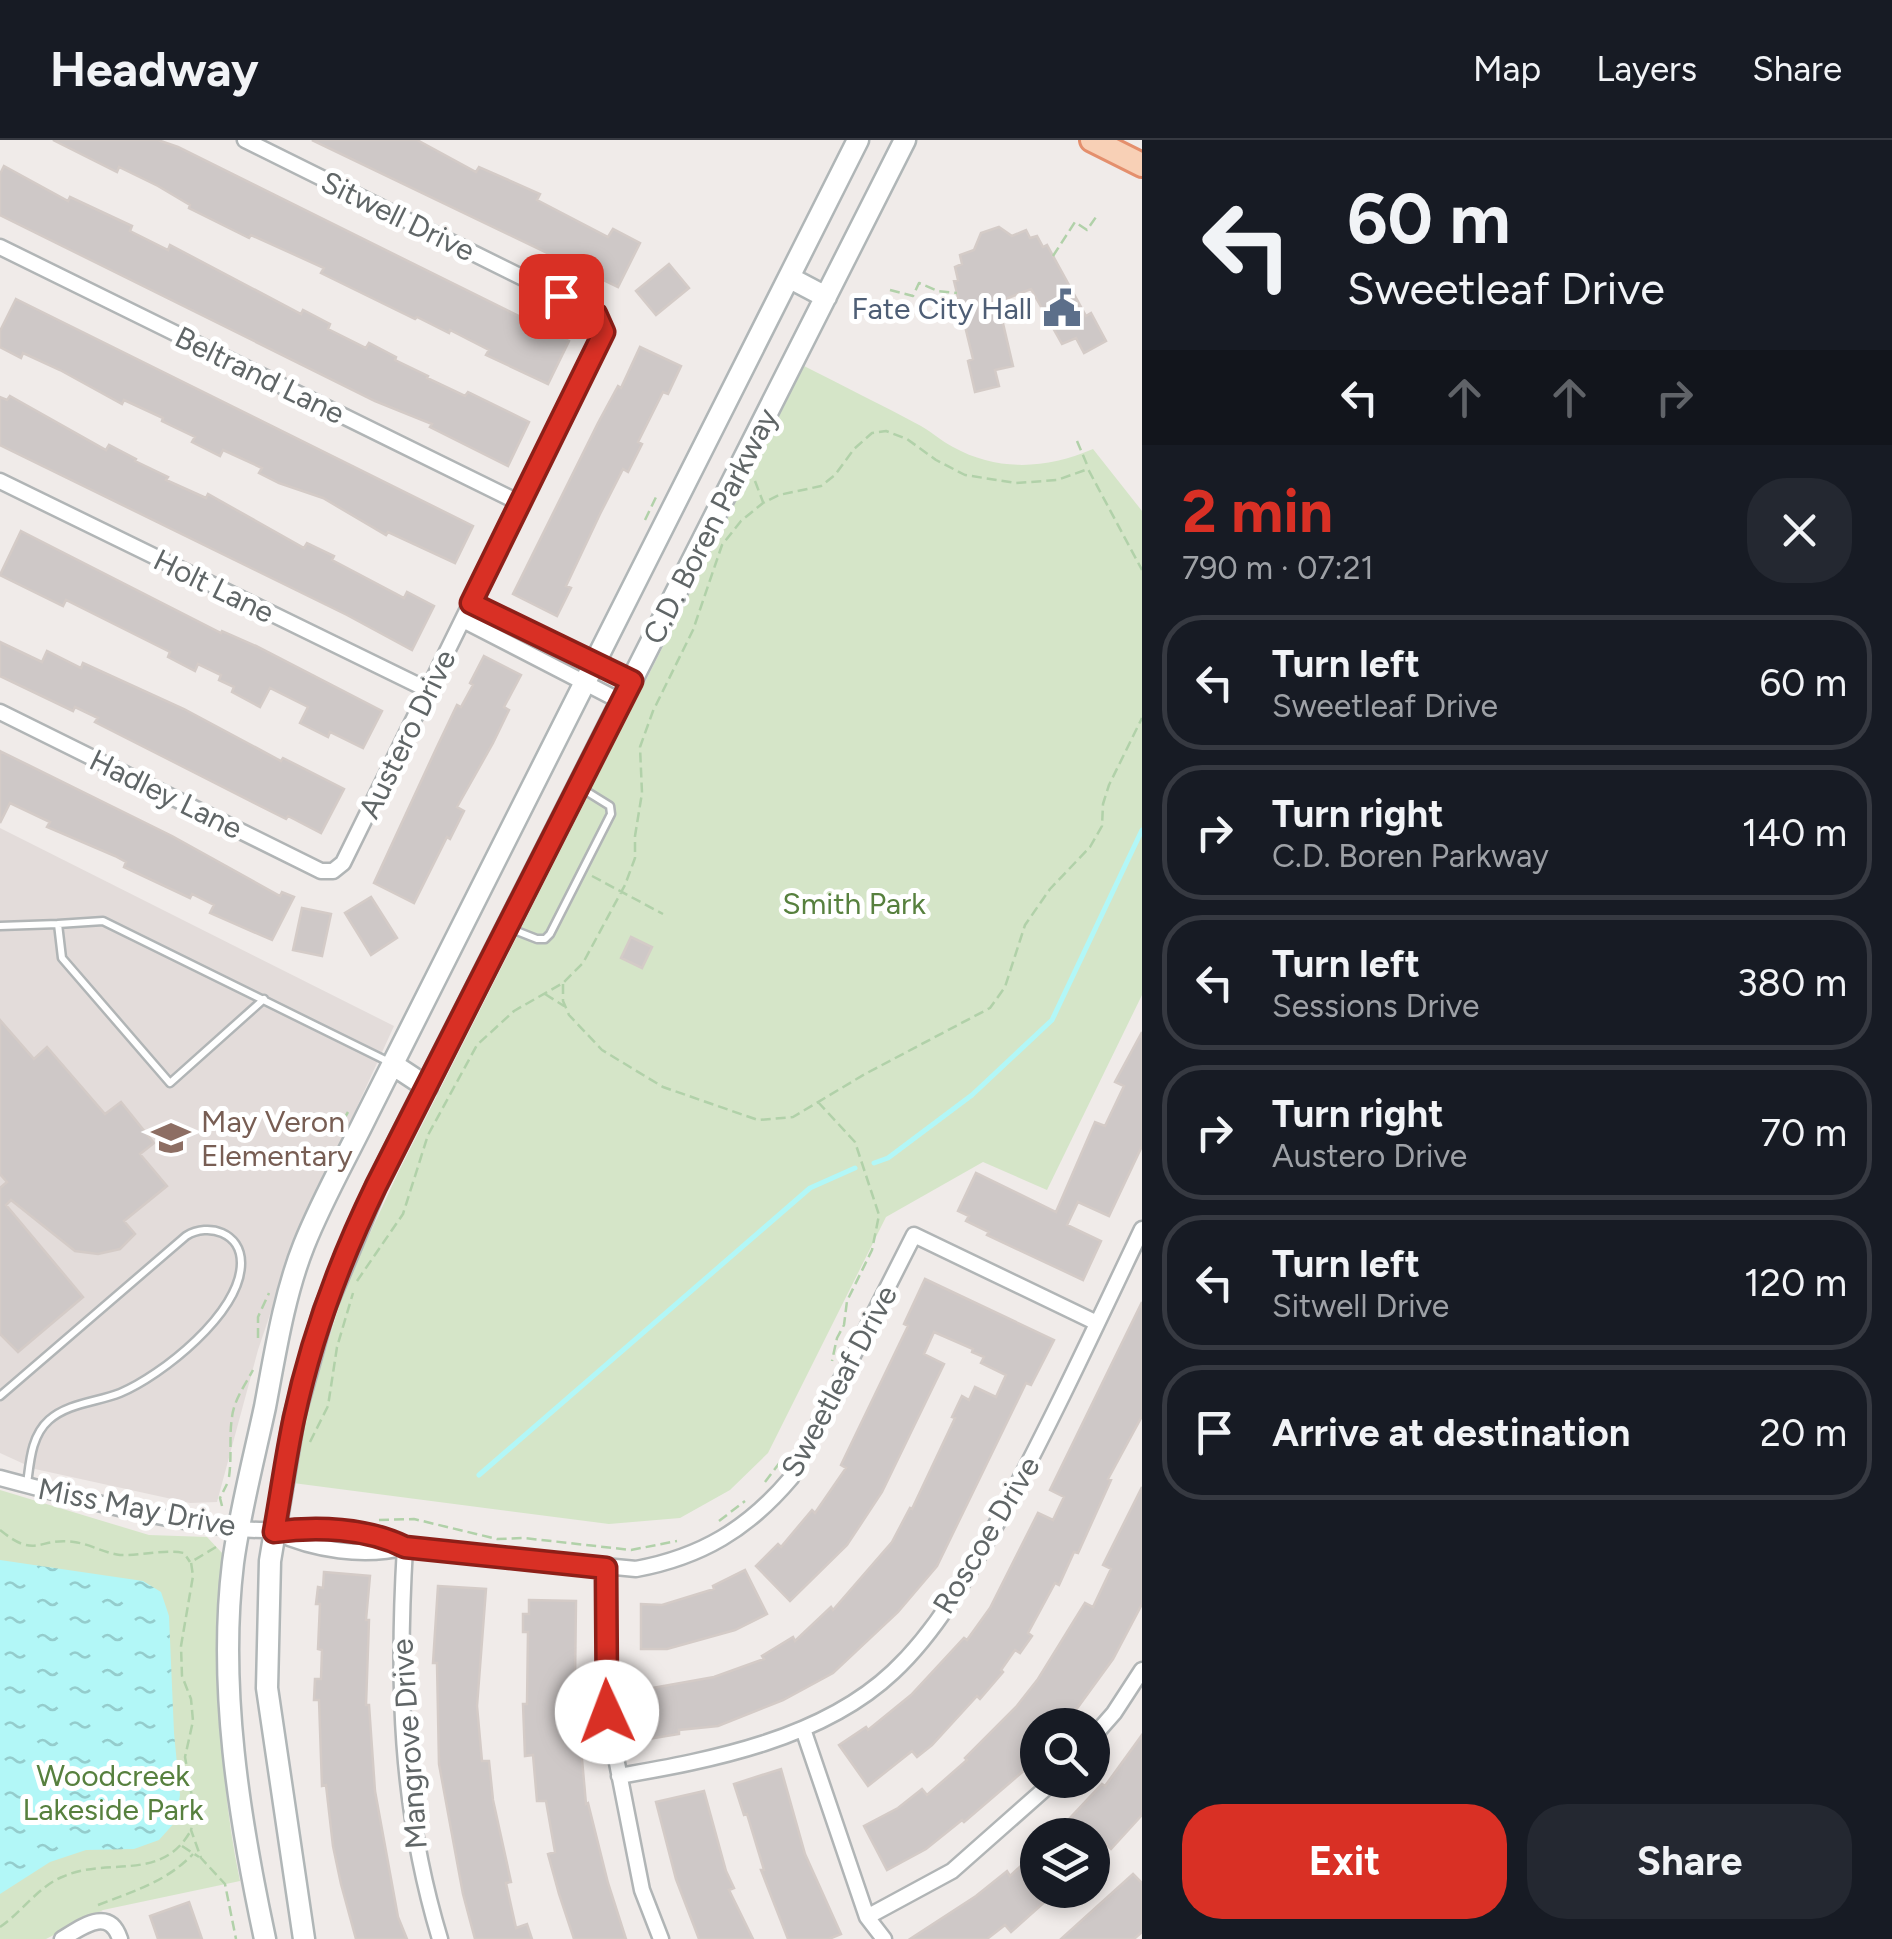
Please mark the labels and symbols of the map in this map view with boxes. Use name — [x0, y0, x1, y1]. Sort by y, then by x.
street label: Sitwell Drive — [315, 163, 481, 269]
pin — [519, 254, 604, 339]
public building icon: Fate City Hall — [1041, 287, 1083, 329]
place label: Fate City Hall — [851, 290, 1032, 327]
street label: Beltrand Lane — [169, 318, 351, 432]
street label: C.D. Boren Parkway — [635, 402, 786, 650]
street label: Holt Lane — [148, 541, 280, 631]
street label: Austero Drive — [350, 644, 464, 824]
street label: Hadley Lane — [84, 741, 248, 847]
park label: Smith Park — [782, 885, 926, 922]
place label: May Veron Elementary — [201, 1103, 353, 1174]
school or university icon: May Veron Elementary — [150, 1117, 192, 1159]
street label: Sweetleaf Drive — [773, 1279, 905, 1483]
street label: Roscoe Drive — [925, 1450, 1047, 1620]
street label: Miss May Drive — [35, 1470, 239, 1544]
street label: Mangrove Drive — [383, 1638, 435, 1850]
position arrow — [555, 1660, 659, 1764]
park label: Woodcreek Lakeside Park — [23, 1757, 204, 1828]

